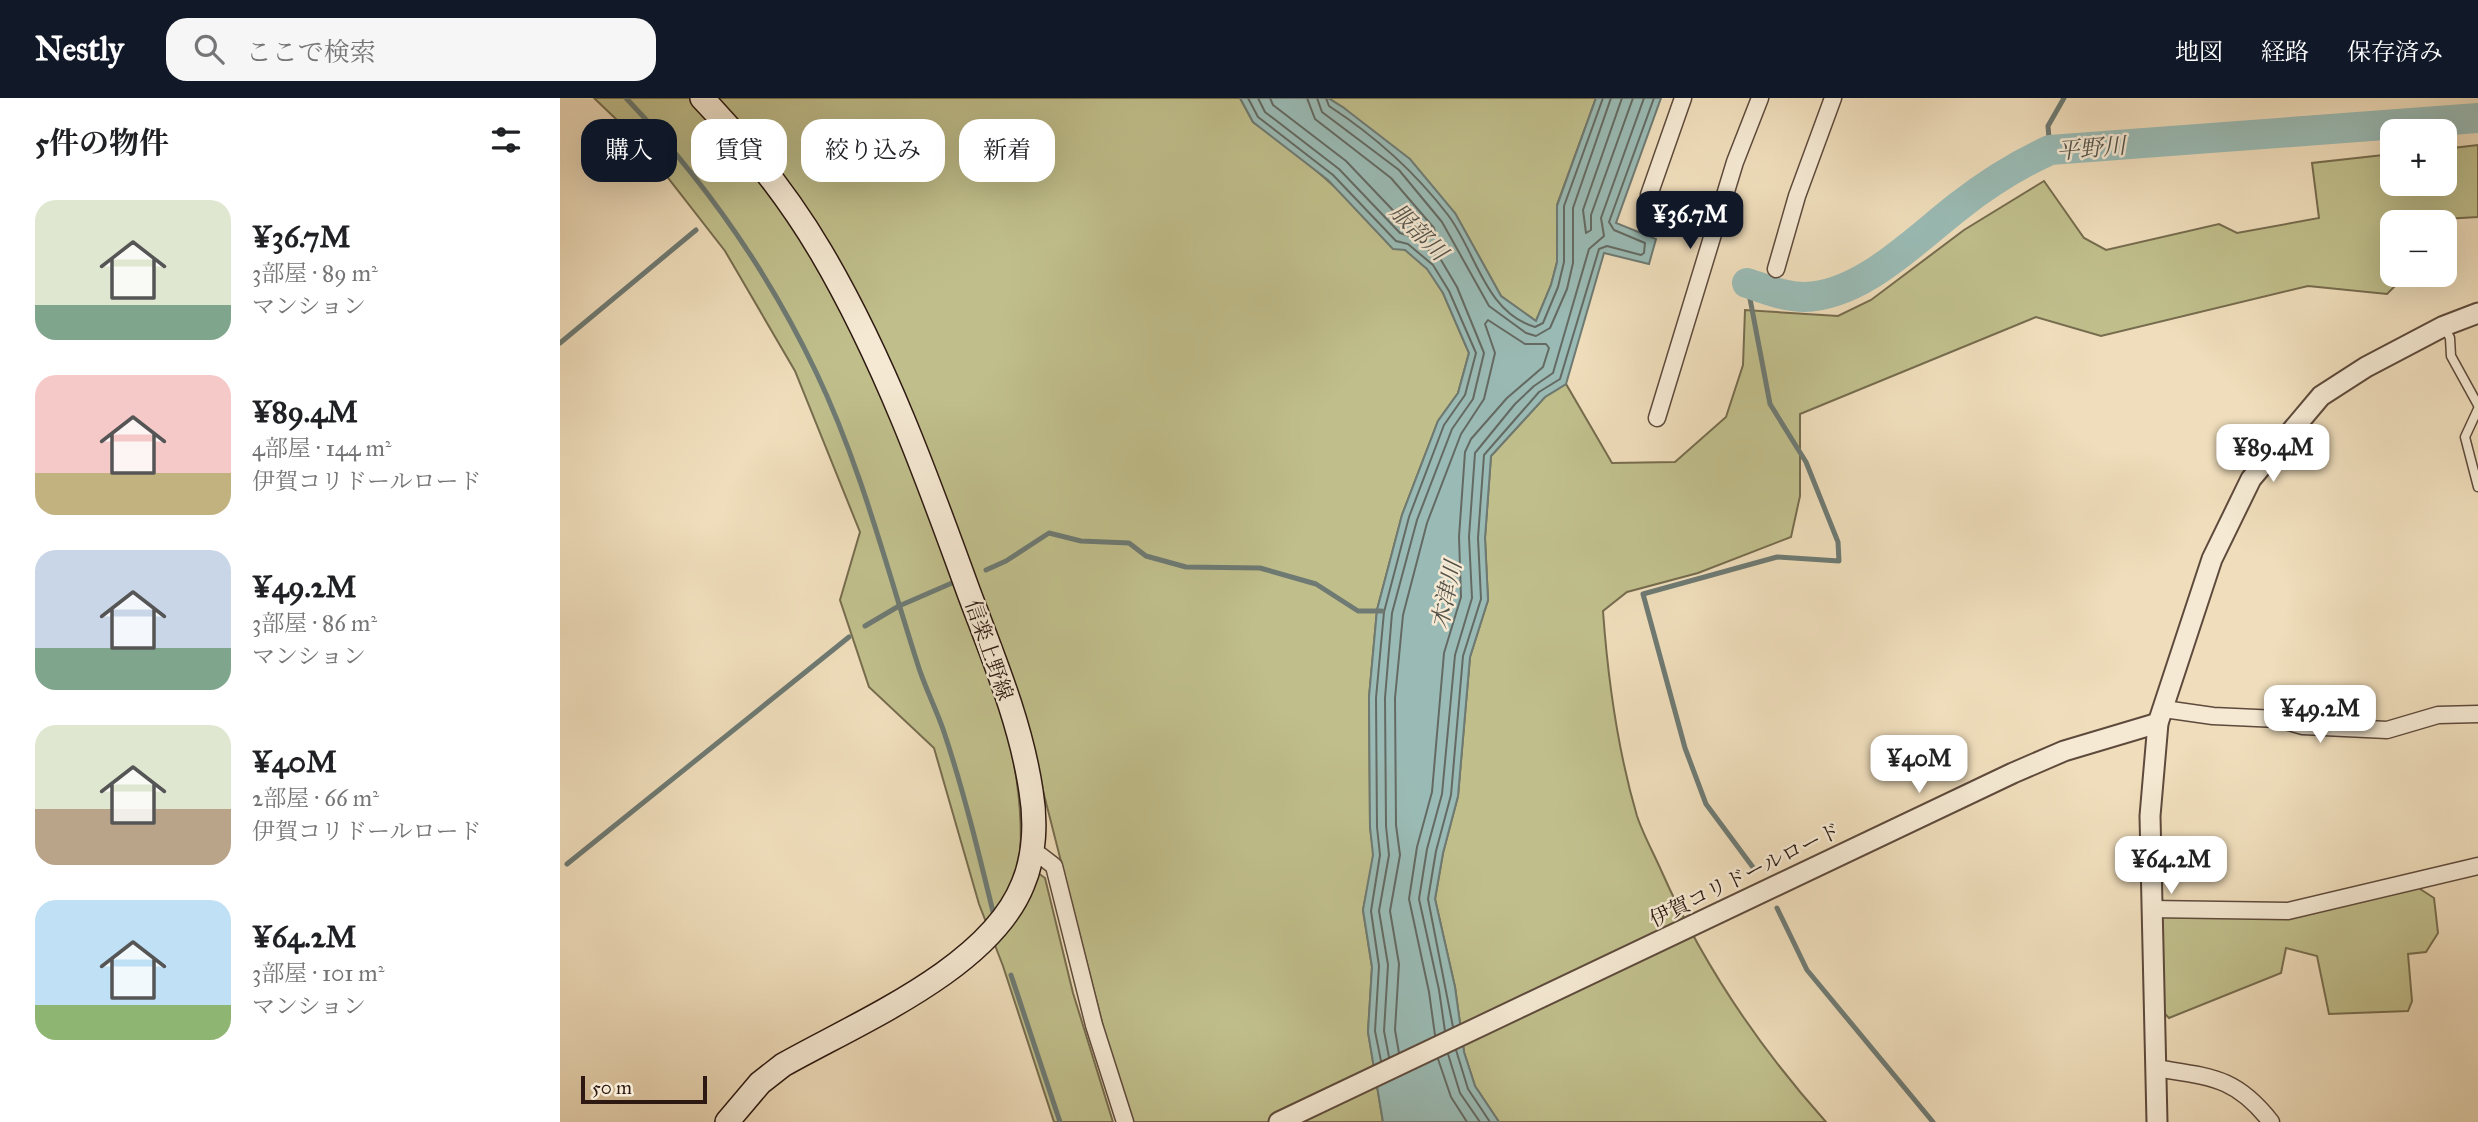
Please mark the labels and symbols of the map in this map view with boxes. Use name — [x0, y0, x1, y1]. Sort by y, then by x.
water label: 平野川 — [2055, 131, 2130, 165]
pin: ¥36.7M — [1633, 192, 1747, 251]
water label: 服部川 — [1385, 198, 1455, 268]
pin: ¥89.4M — [2216, 424, 2330, 484]
water label: 木津川 — [1425, 555, 1467, 632]
street label: 信楽上野線 — [960, 596, 1018, 704]
pin: ¥49.2M — [2263, 686, 2377, 745]
pin: ¥40M — [1878, 736, 1960, 795]
street label: 伊賀コリドールロード — [1645, 817, 1845, 933]
pin: ¥64.2M — [2114, 836, 2228, 896]
scale bar — [581, 1073, 707, 1105]

